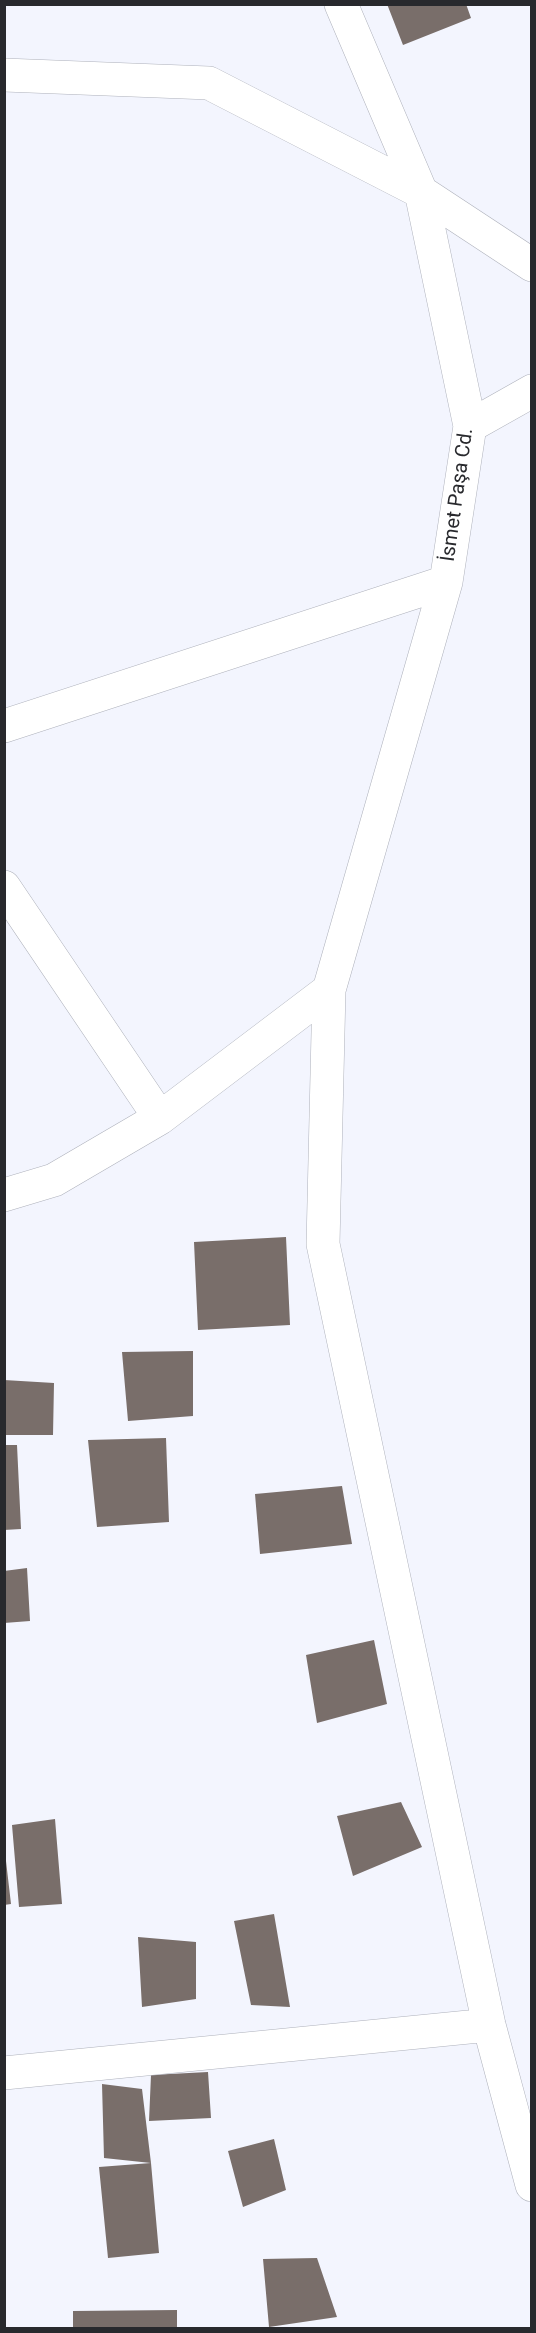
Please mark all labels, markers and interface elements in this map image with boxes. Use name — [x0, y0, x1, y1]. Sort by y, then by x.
street label: İsmet Paşa Cd. — [437, 427, 479, 563]

